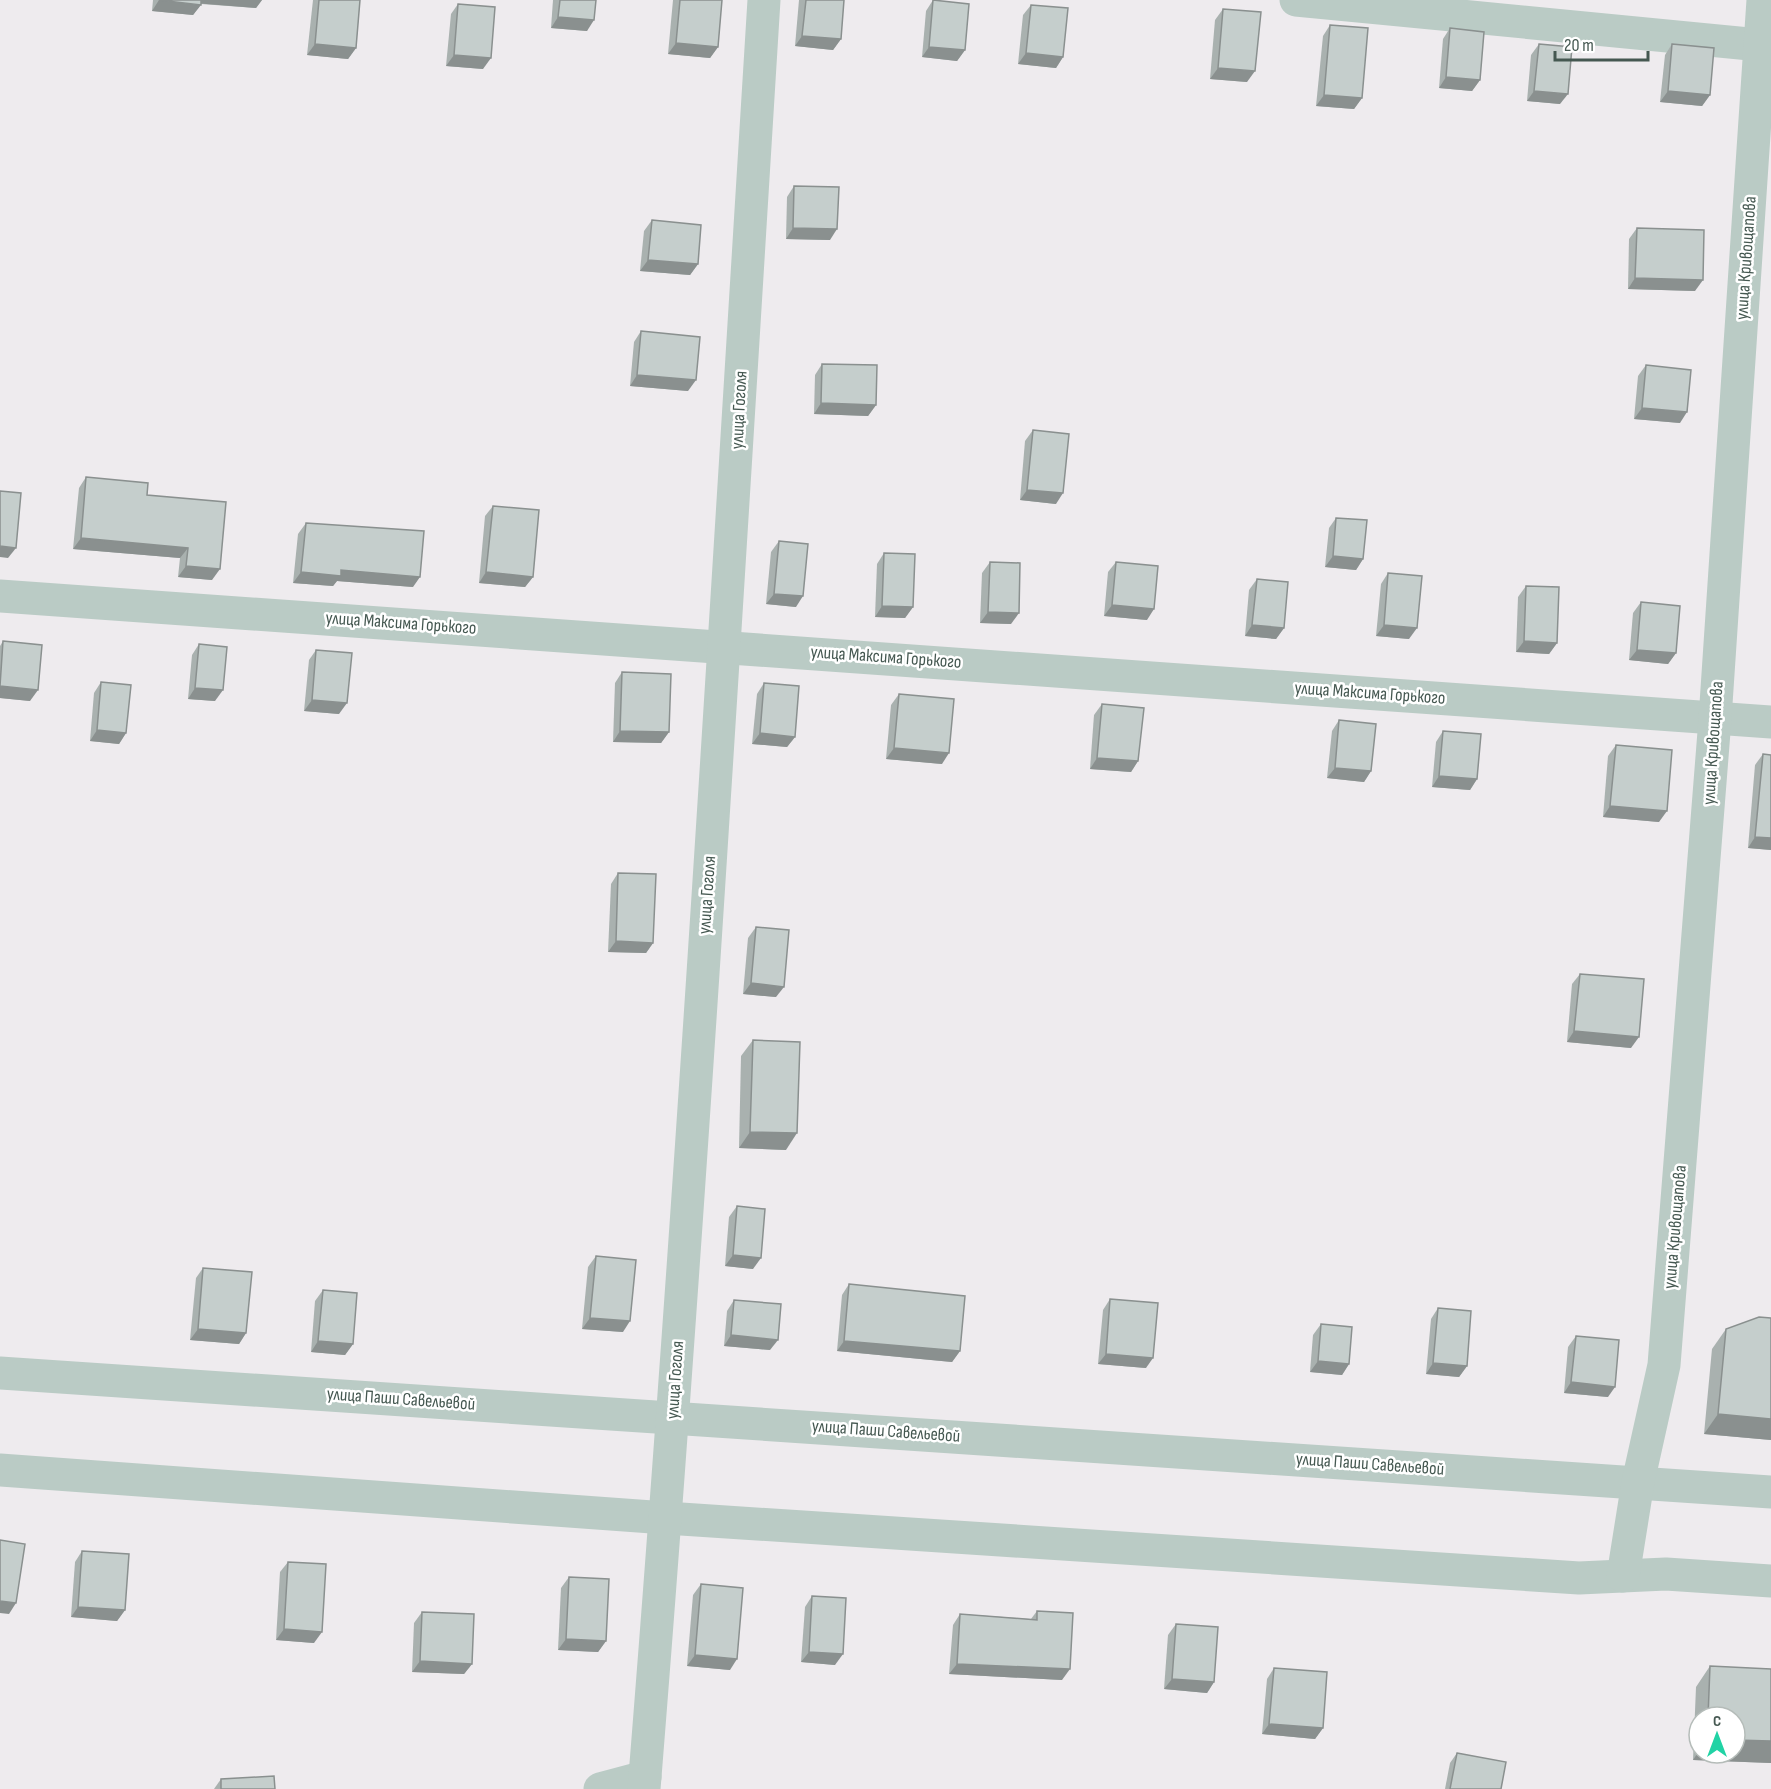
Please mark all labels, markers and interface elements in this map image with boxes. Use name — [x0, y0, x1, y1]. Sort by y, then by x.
scale bar — [1555, 24, 1648, 62]
text: 20 m — [1564, 35, 1594, 56]
street label: улица Кривощапова — [1731, 195, 1761, 321]
street label: улица Гоголя — [726, 370, 752, 450]
street label: улица Максима Горького — [325, 607, 477, 639]
street label: улица Максима Горького — [810, 641, 962, 673]
street label: улица Максима Горького — [1294, 677, 1446, 709]
street label: улица Кривощапова — [1698, 680, 1728, 806]
street label: улица Гоголя — [694, 855, 720, 935]
street label: улица Кривощапова — [1659, 1164, 1691, 1290]
street label: улица Гоголя — [662, 1340, 688, 1420]
street label: улица Паши Савельевой — [326, 1383, 476, 1415]
street label: улица Паши Савельевой — [811, 1415, 961, 1447]
street label: улица Паши Савельевой — [1295, 1448, 1445, 1480]
north arrow — [1687, 1705, 1747, 1765]
text: С — [1713, 1712, 1721, 1731]

